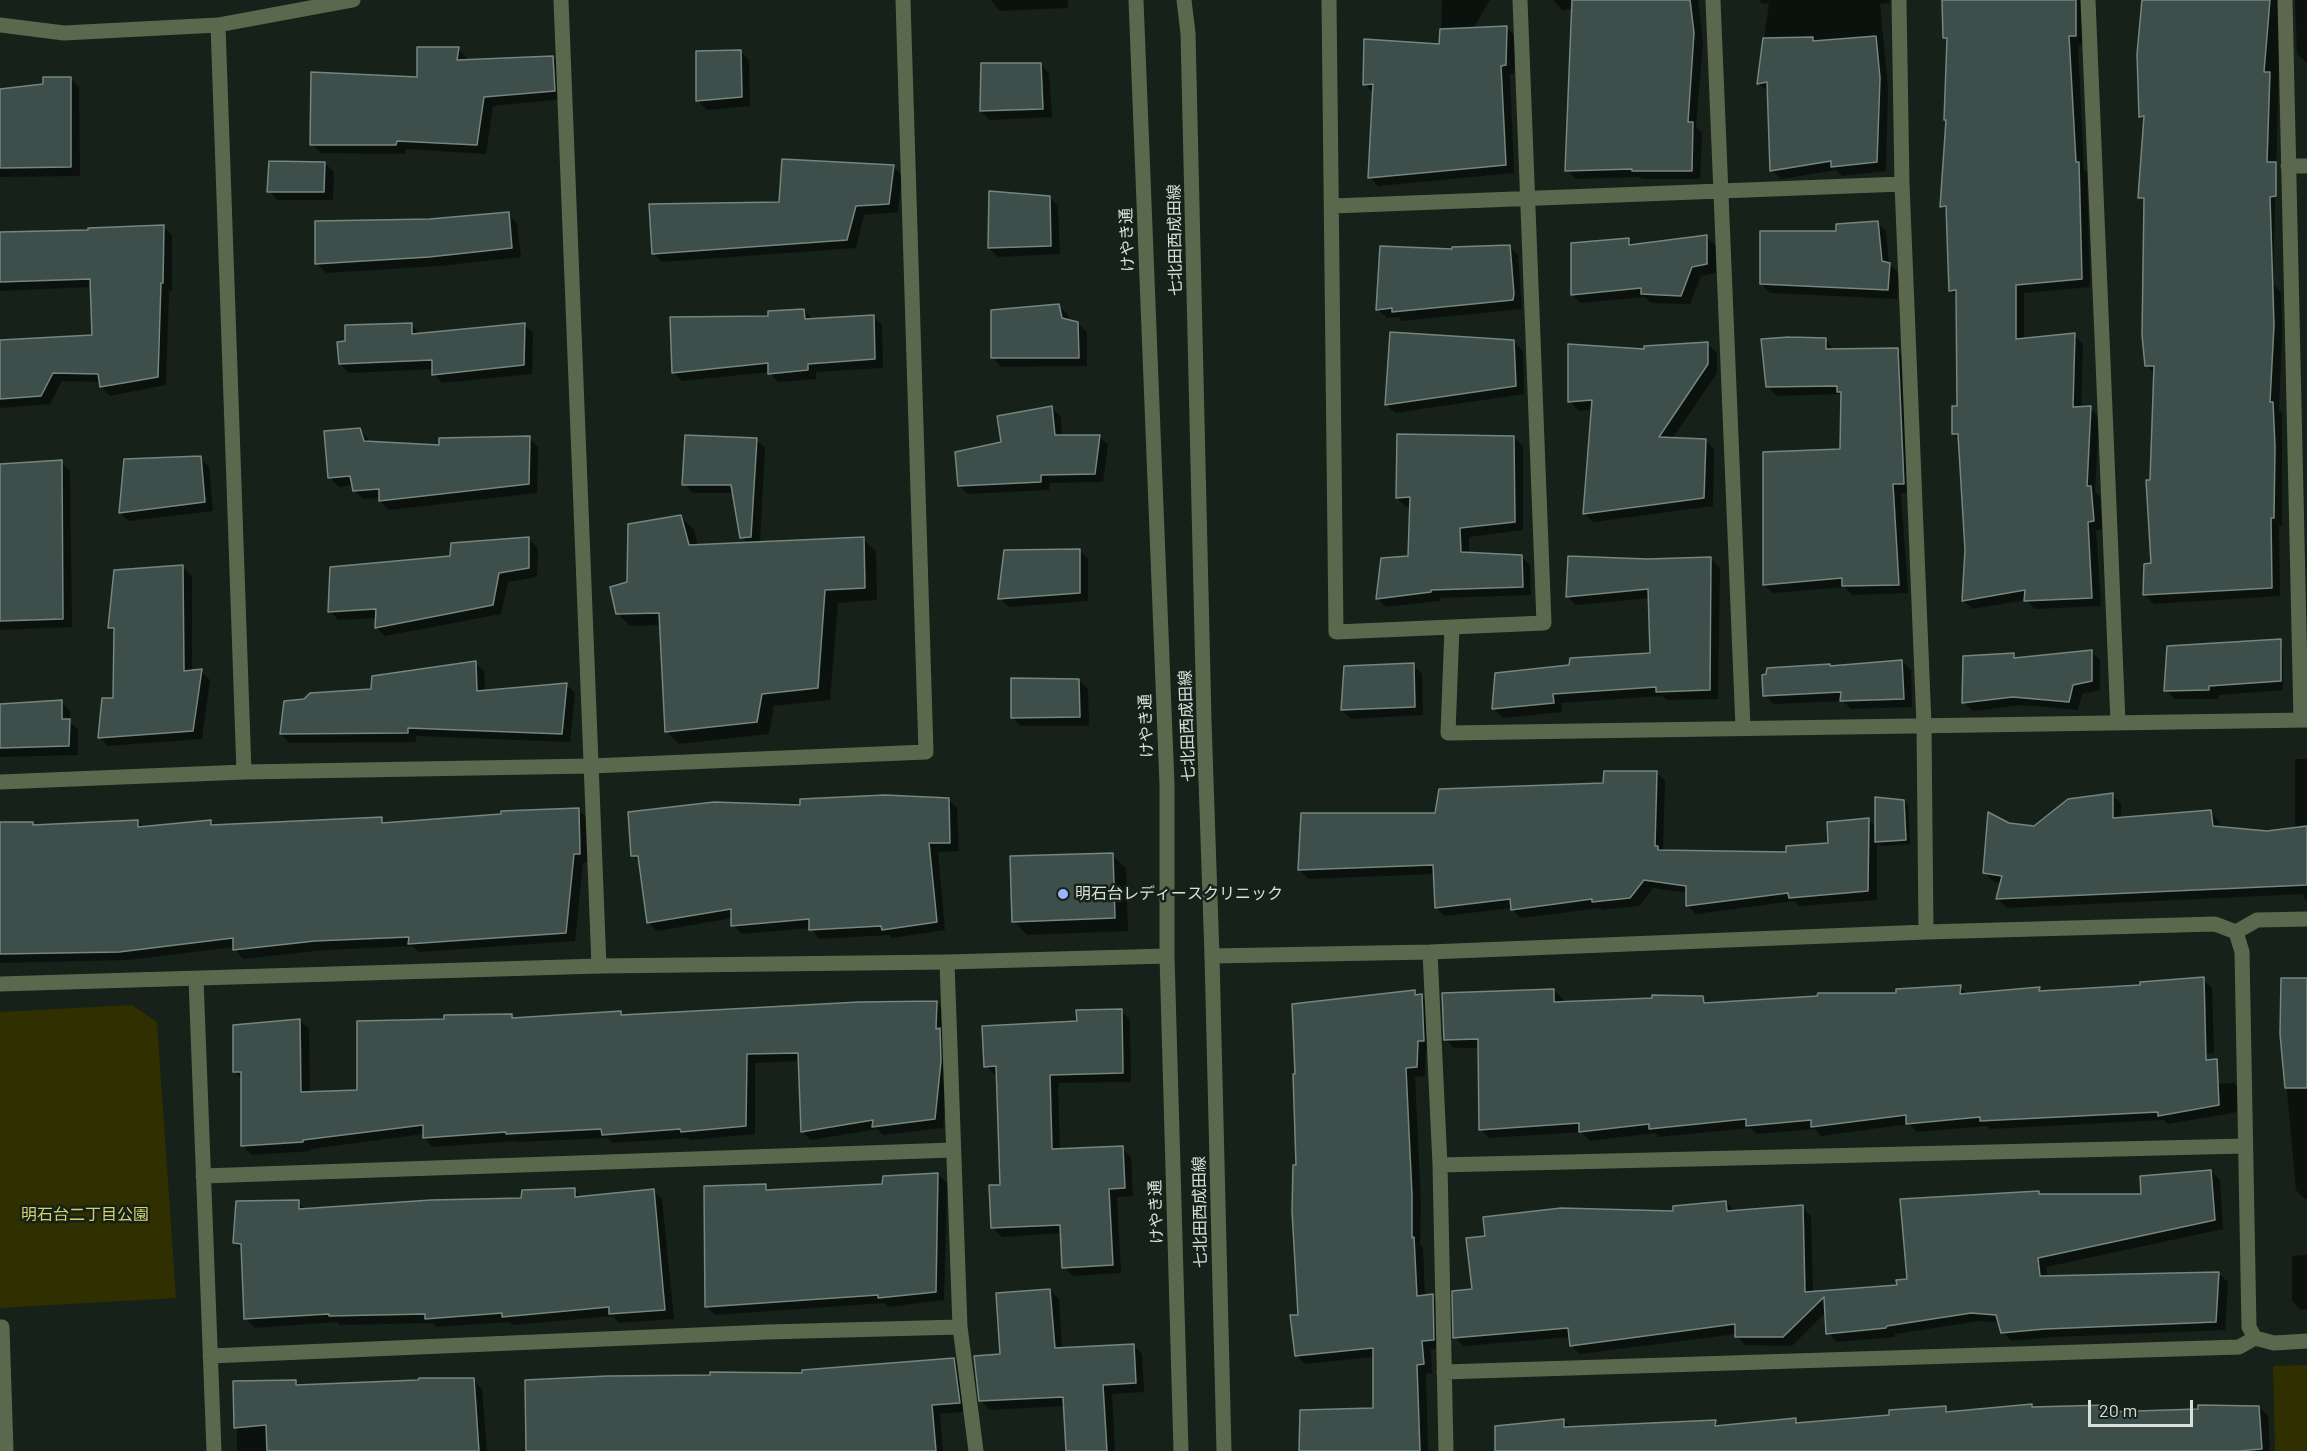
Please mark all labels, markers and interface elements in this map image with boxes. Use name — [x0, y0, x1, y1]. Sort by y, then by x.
street label: 七北田西成田線 — [1164, 184, 1186, 296]
street label: けやき通 — [1116, 208, 1138, 272]
street label: 七北田西成田線 — [1175, 670, 1199, 782]
street label: けやき通 — [1135, 694, 1157, 758]
place label: 明石台レディースクリニック — [1075, 884, 1283, 904]
marker: 明石台レディースクリニック — [1056, 887, 1070, 901]
street label: 七北田西成田線 — [1189, 1156, 1211, 1268]
street label: けやき通 — [1145, 1180, 1167, 1244]
park label: 明石台二丁目公園 — [21, 1205, 149, 1225]
scale bar — [2091, 1388, 2196, 1426]
text: 20 m — [2099, 1399, 2137, 1421]

